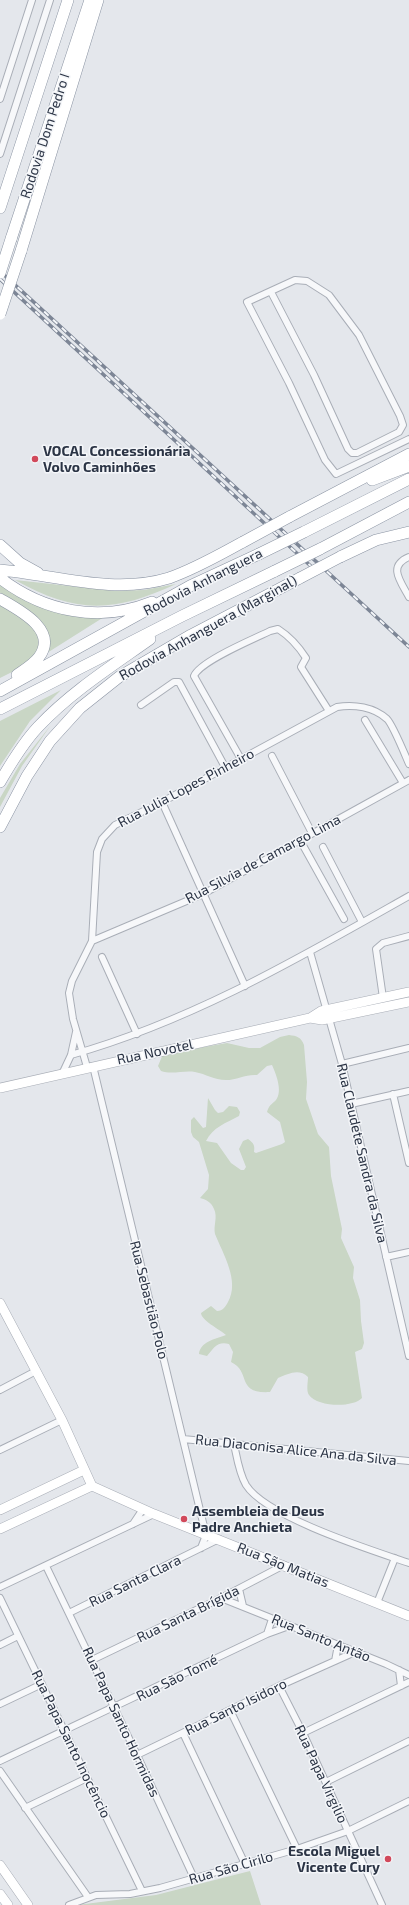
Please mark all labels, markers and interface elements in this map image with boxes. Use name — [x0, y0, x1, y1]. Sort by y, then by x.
street label: Rodovia Dom Pedro I — [17, 71, 73, 201]
place label: VOCAL Concessionária Volvo Caminhões — [43, 443, 190, 476]
marker: VOCAL Concessionária Volvo Caminhões — [30, 454, 40, 464]
street label: Rodovia Anhanguera — [141, 545, 265, 619]
street label: Rodovia Anhanguera (Marginal) — [116, 572, 300, 684]
street label: Rua Julia Lopes Pinheiro — [115, 745, 257, 831]
street label: Rua Silvia de Camargo Lima — [182, 811, 344, 907]
street label: Rua Novotel — [115, 1036, 195, 1068]
street label: Rua Claudete Sandra da Silva — [333, 1062, 391, 1244]
street label: Rua Sebastião Polo — [126, 1239, 172, 1361]
street label: Rua Diaconisa Alice Ana da Silva — [194, 1431, 398, 1469]
place label: Assembleia de Deus Padre Anchieta — [192, 1503, 324, 1536]
marker: Assembleia de Deus Padre Anchieta — [179, 1514, 189, 1524]
street label: Rua São Matias — [235, 1539, 331, 1591]
street label: Rua Santa Clara — [86, 1551, 184, 1611]
street label: Rua Santa Brígida — [134, 1582, 242, 1646]
street label: Rua Santo Antão — [269, 1610, 373, 1666]
street label: Rua Papa Santo Hormidas — [79, 1644, 163, 1800]
street label: Rua São Tomé — [134, 1651, 220, 1705]
street label: Rua Papa Santo Inocêncio — [28, 1667, 114, 1821]
street label: Rua Santo Isidoro — [182, 1675, 290, 1739]
street label: Rua Papa Virgilio — [291, 1722, 351, 1826]
place label: Escola Miguel Vicente Cury — [288, 1843, 380, 1876]
street label: Rua São Cirilo — [187, 1848, 275, 1888]
marker: Escola Miguel Vicente Cury — [383, 1854, 393, 1864]

